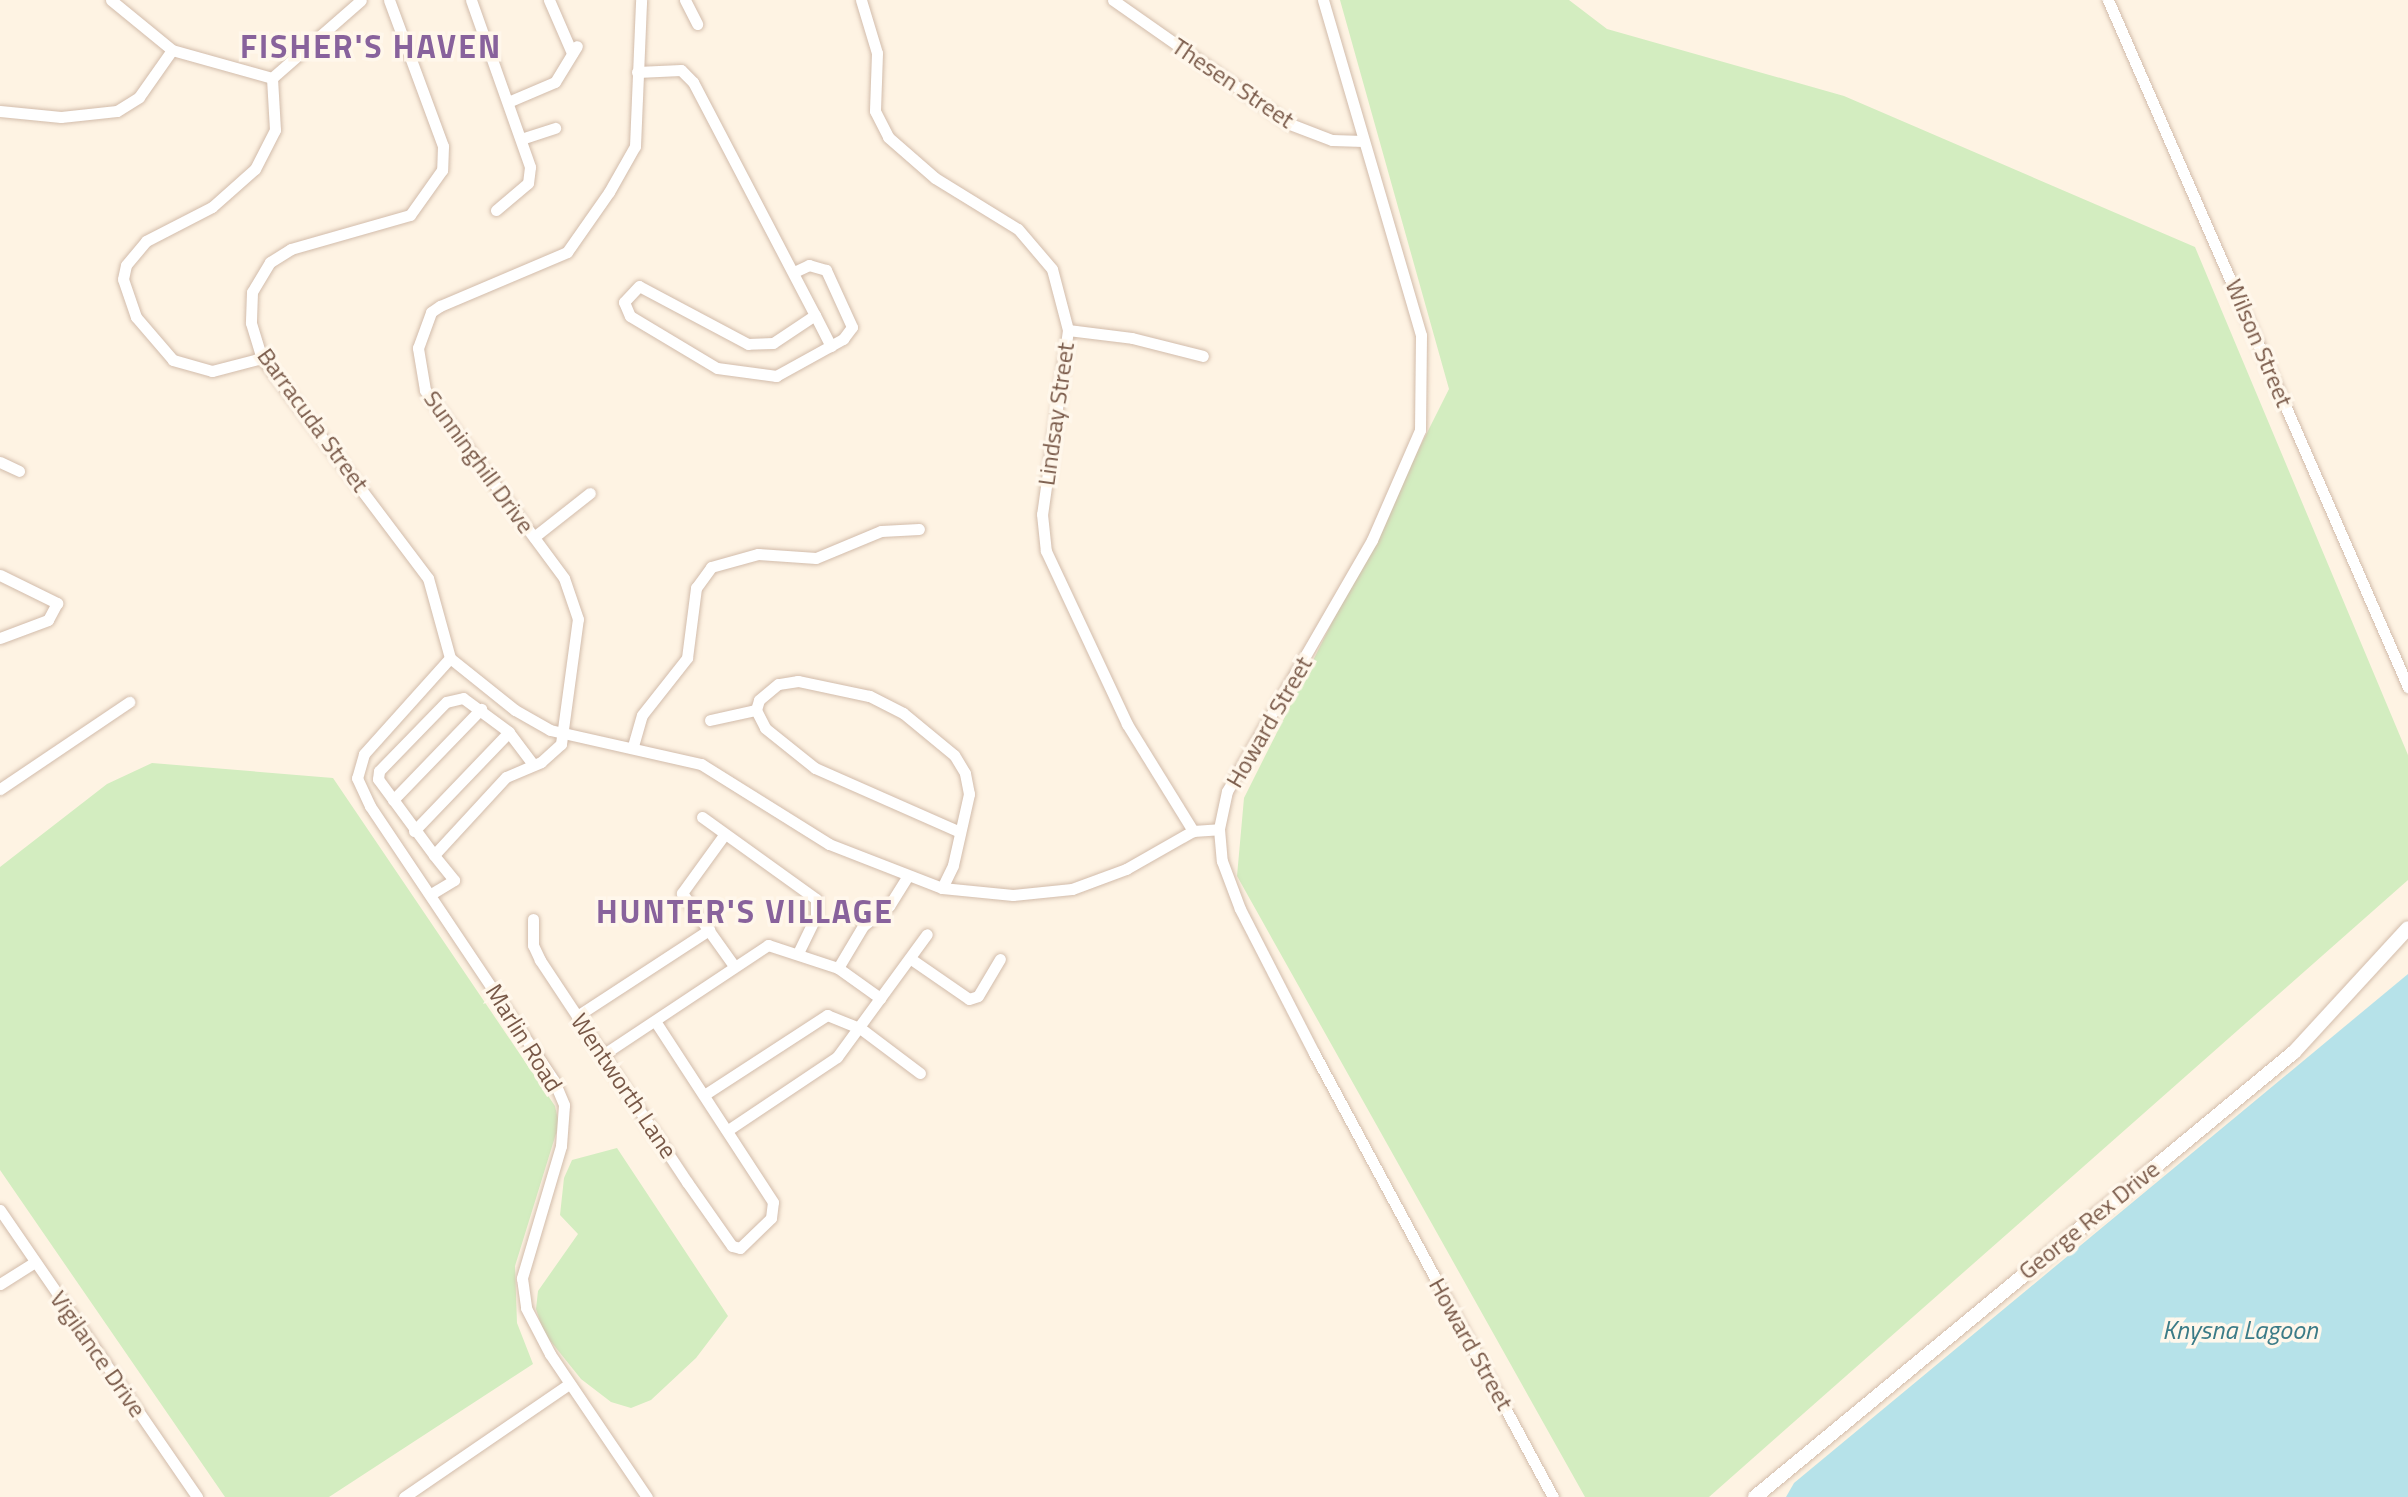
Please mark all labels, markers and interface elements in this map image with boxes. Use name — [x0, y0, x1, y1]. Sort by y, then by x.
district label: FISHER'S HAVEN — [240, 27, 502, 65]
street label: Thesen Street — [1167, 32, 1299, 134]
street label: Wilson Street — [2219, 275, 2299, 411]
street label: Lindsay Street — [1032, 341, 1080, 487]
street label: Barracuda Street — [251, 343, 375, 497]
street label: Sunninghill Drive — [418, 385, 540, 539]
street label: Howard Street — [1220, 651, 1318, 793]
district label: HUNTER'S VILLAGE — [596, 892, 894, 930]
street label: Marlin Road — [480, 979, 568, 1097]
street label: Wentworth Lane — [565, 1008, 683, 1164]
street label: George Rex Drive — [2013, 1154, 2165, 1286]
street label: Howard Street — [1423, 1273, 1519, 1415]
street label: Vigilance Drive — [44, 1285, 152, 1423]
water label: Knysna Lagoon — [2162, 1314, 2318, 1346]

